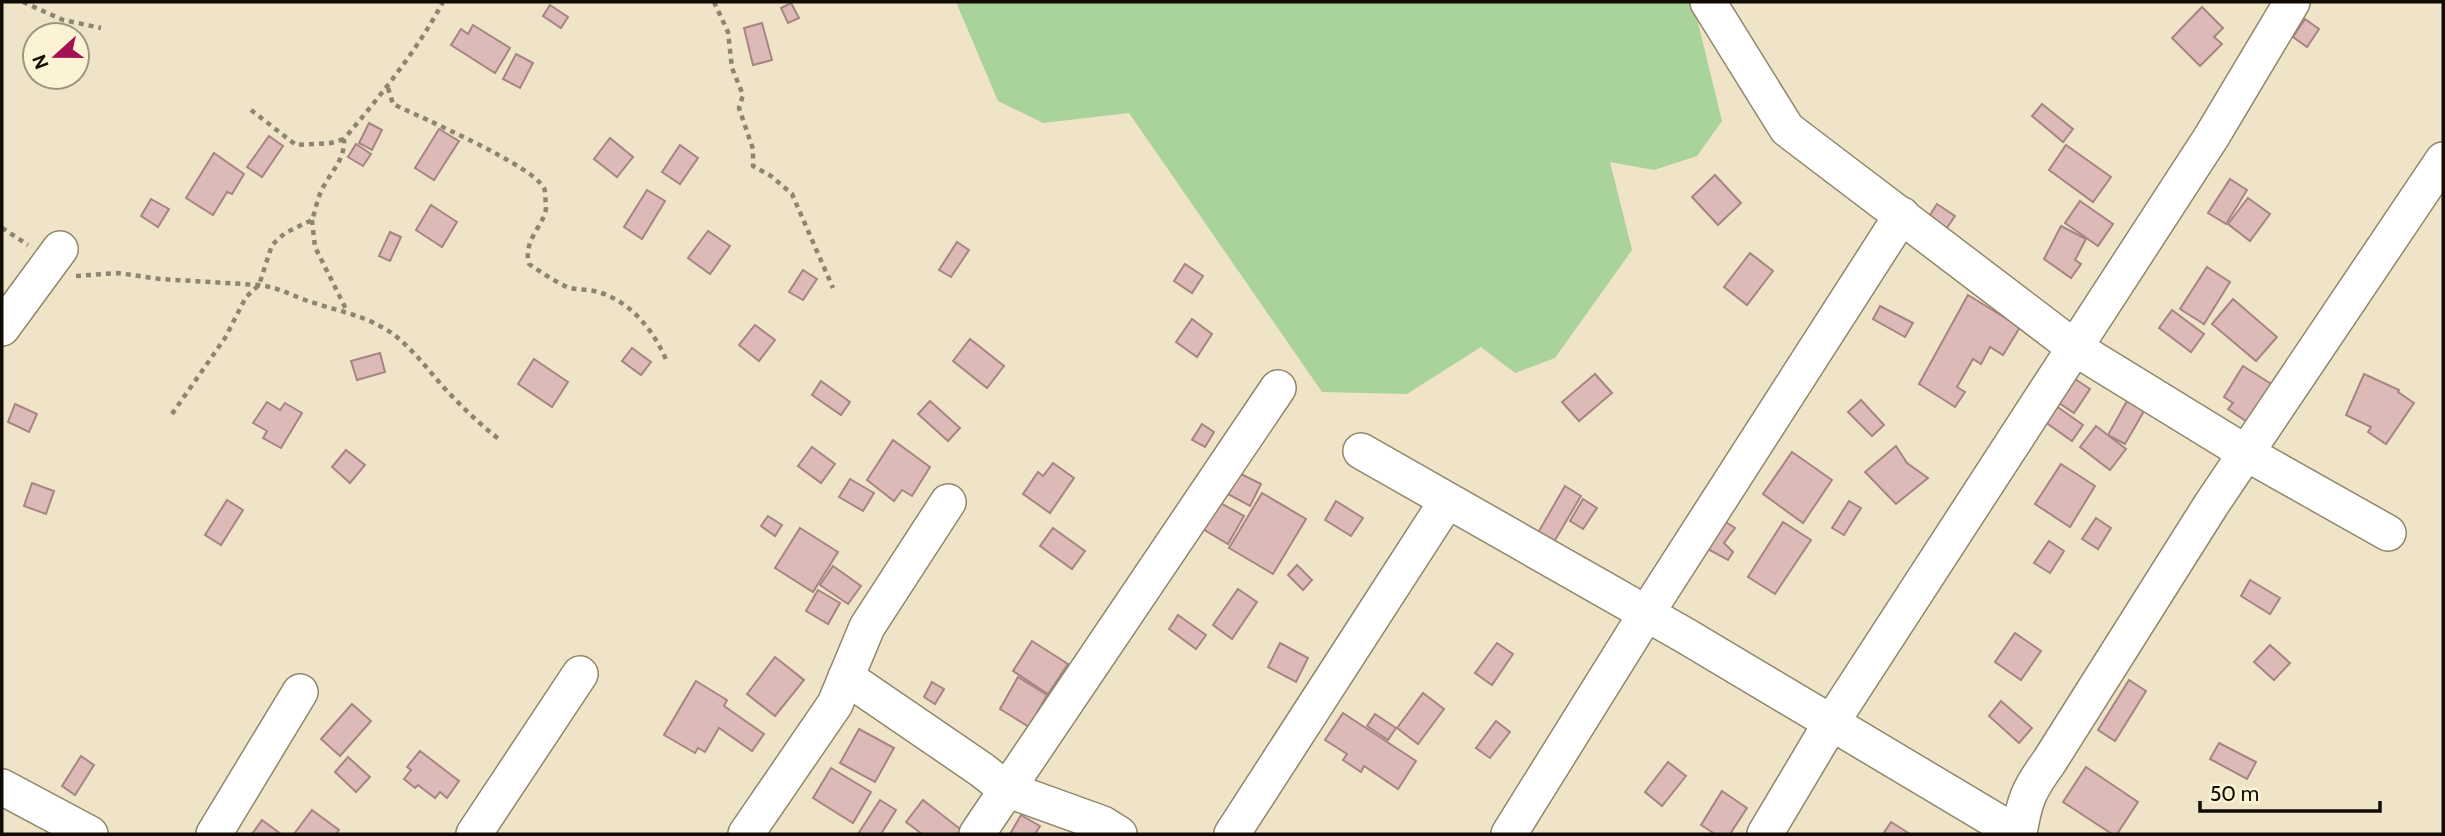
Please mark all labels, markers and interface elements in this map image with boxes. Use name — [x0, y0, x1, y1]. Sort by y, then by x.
north arrow — [21, 21, 91, 91]
text: N — [27, 52, 54, 72]
scale bar — [2200, 770, 2380, 814]
text: 50 m — [2210, 781, 2259, 806]

